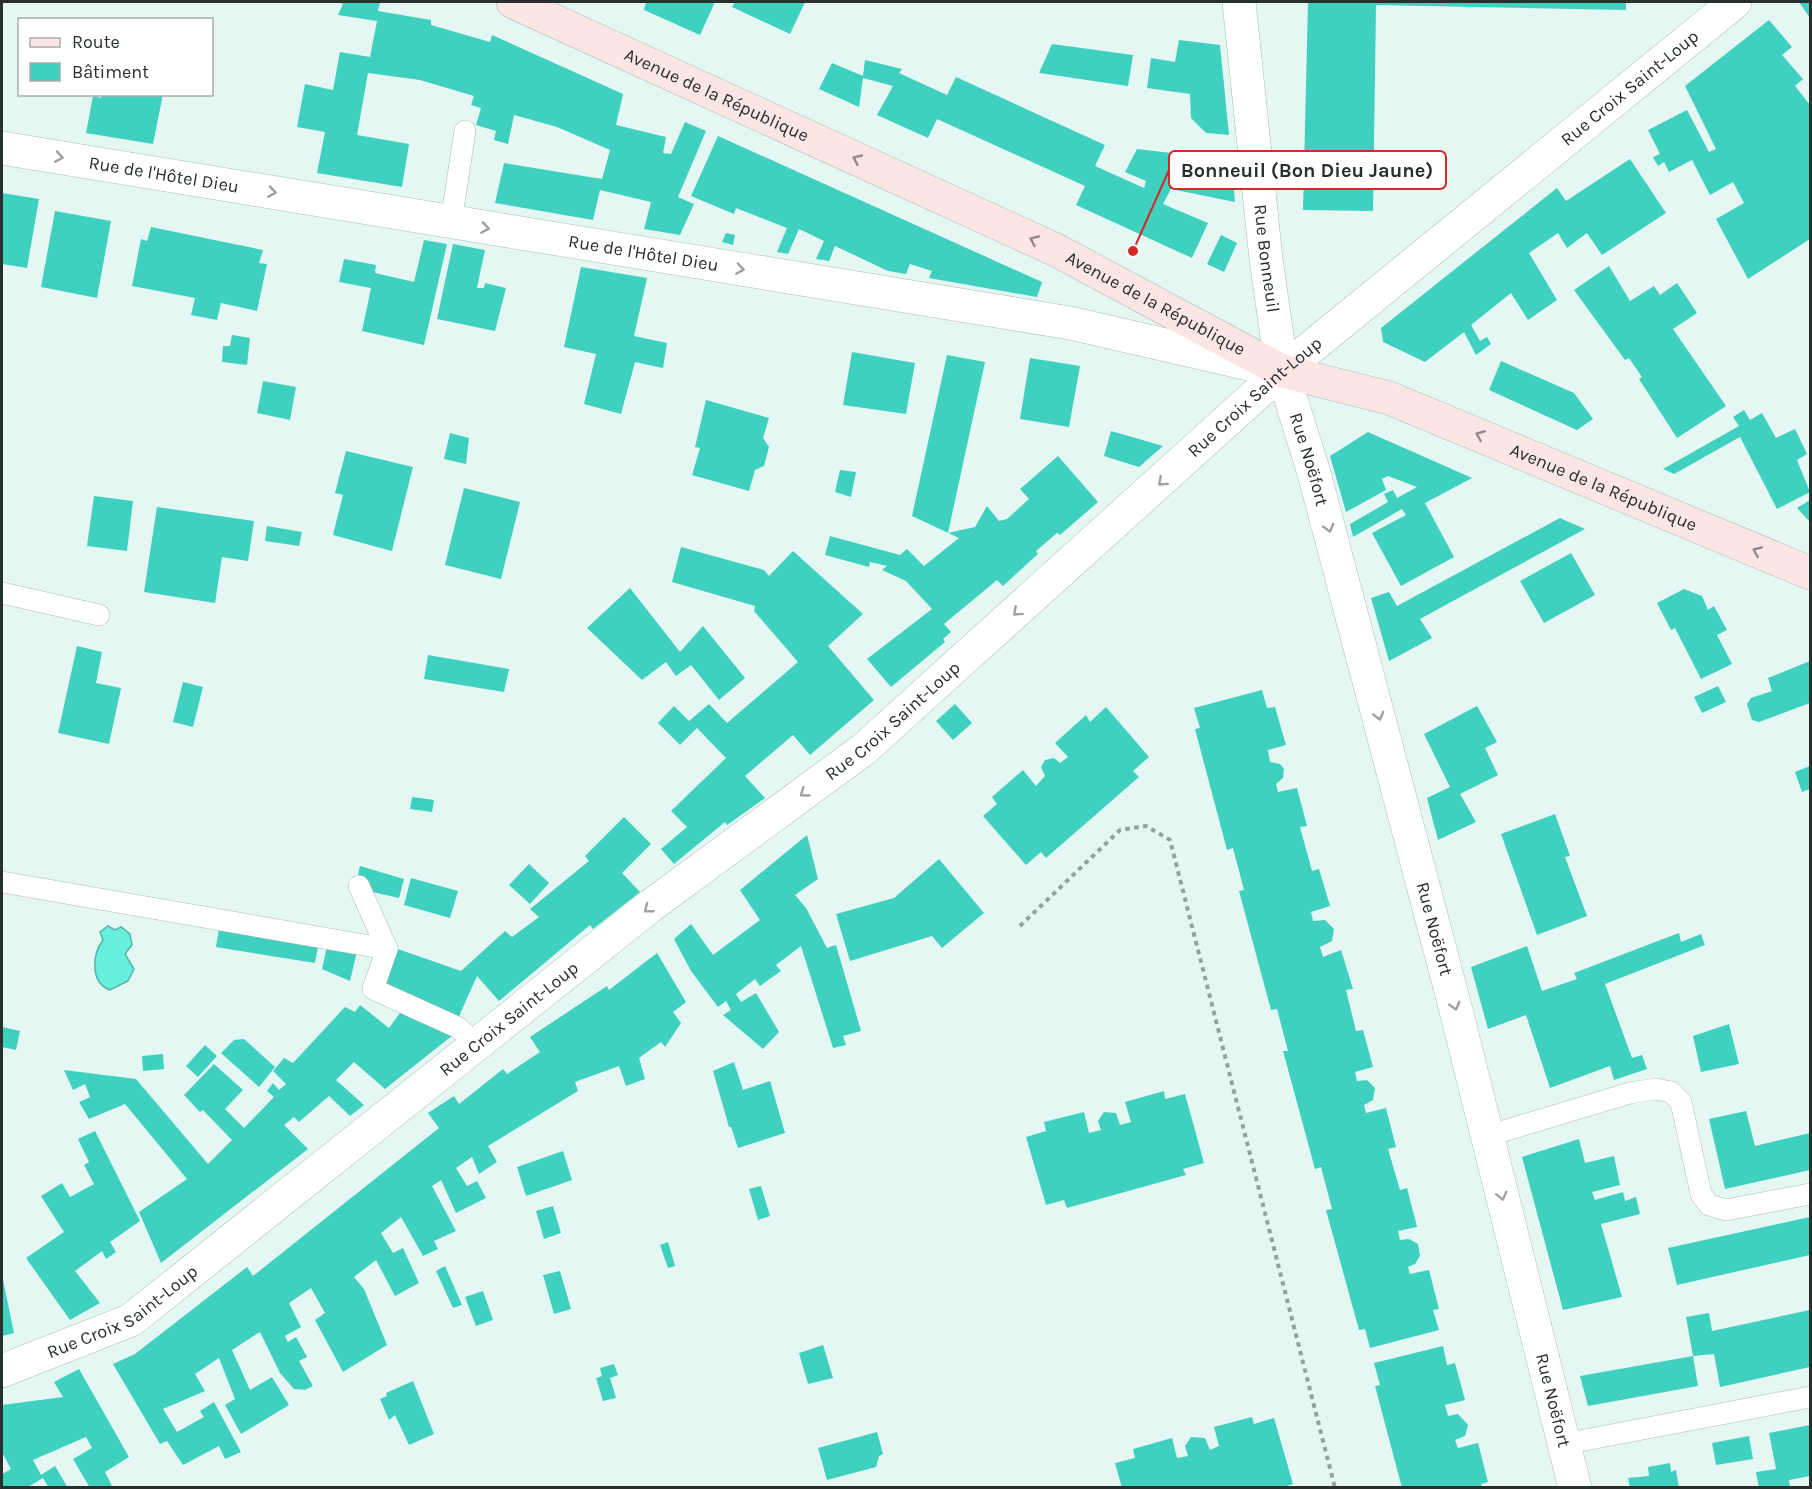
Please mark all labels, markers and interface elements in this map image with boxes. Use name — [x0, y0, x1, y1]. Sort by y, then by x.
legend — [18, 18, 213, 96]
street label: Rue Croix Saint-Loup — [1556, 25, 1703, 151]
text: Route — [72, 31, 120, 53]
street label: Avenue de la République — [621, 43, 813, 147]
text: Bâtiment — [72, 61, 149, 83]
one-way arrow — [55, 151, 64, 163]
street label: Rue de l'Hôtel Dieu — [87, 151, 241, 198]
callout: Bonneuil (Bon Dieu Jaune) — [1169, 151, 1446, 189]
one-way arrow — [852, 154, 863, 166]
text: Bonneuil (Bon Dieu Jaune) — [1181, 159, 1433, 182]
one-way arrow — [268, 186, 277, 198]
street label: Rue Bonneuil — [1249, 203, 1285, 314]
one-way arrow — [481, 221, 490, 233]
street label: Rue de l'Hôtel Dieu — [567, 230, 720, 276]
one-way arrow — [1029, 235, 1040, 247]
street label: Avenue de la République — [1062, 246, 1249, 360]
one-way arrow — [735, 263, 745, 275]
street label: Rue Croix Saint-Loup — [1183, 332, 1326, 462]
street label: Rue Noëfort — [1285, 410, 1333, 509]
one-way arrow — [1475, 430, 1486, 442]
street label: Avenue de la République — [1507, 439, 1700, 536]
one-way arrow — [1158, 475, 1168, 486]
one-way arrow — [1322, 522, 1334, 533]
one-way arrow — [1752, 546, 1763, 558]
one-way arrow — [1013, 605, 1023, 616]
street label: Rue Croix Saint-Loup — [821, 656, 965, 785]
one-way arrow — [1371, 711, 1384, 721]
one-way arrow — [800, 786, 811, 797]
street label: Rue Noëfort — [1412, 880, 1457, 978]
one-way arrow — [643, 902, 654, 913]
street label: Rue Croix Saint-Loup — [435, 957, 583, 1081]
one-way arrow — [1448, 1001, 1461, 1011]
one-way arrow — [1495, 1191, 1508, 1201]
street label: Rue Croix Saint-Loup — [44, 1260, 202, 1363]
street label: Rue Noëfort — [1531, 1351, 1575, 1450]

